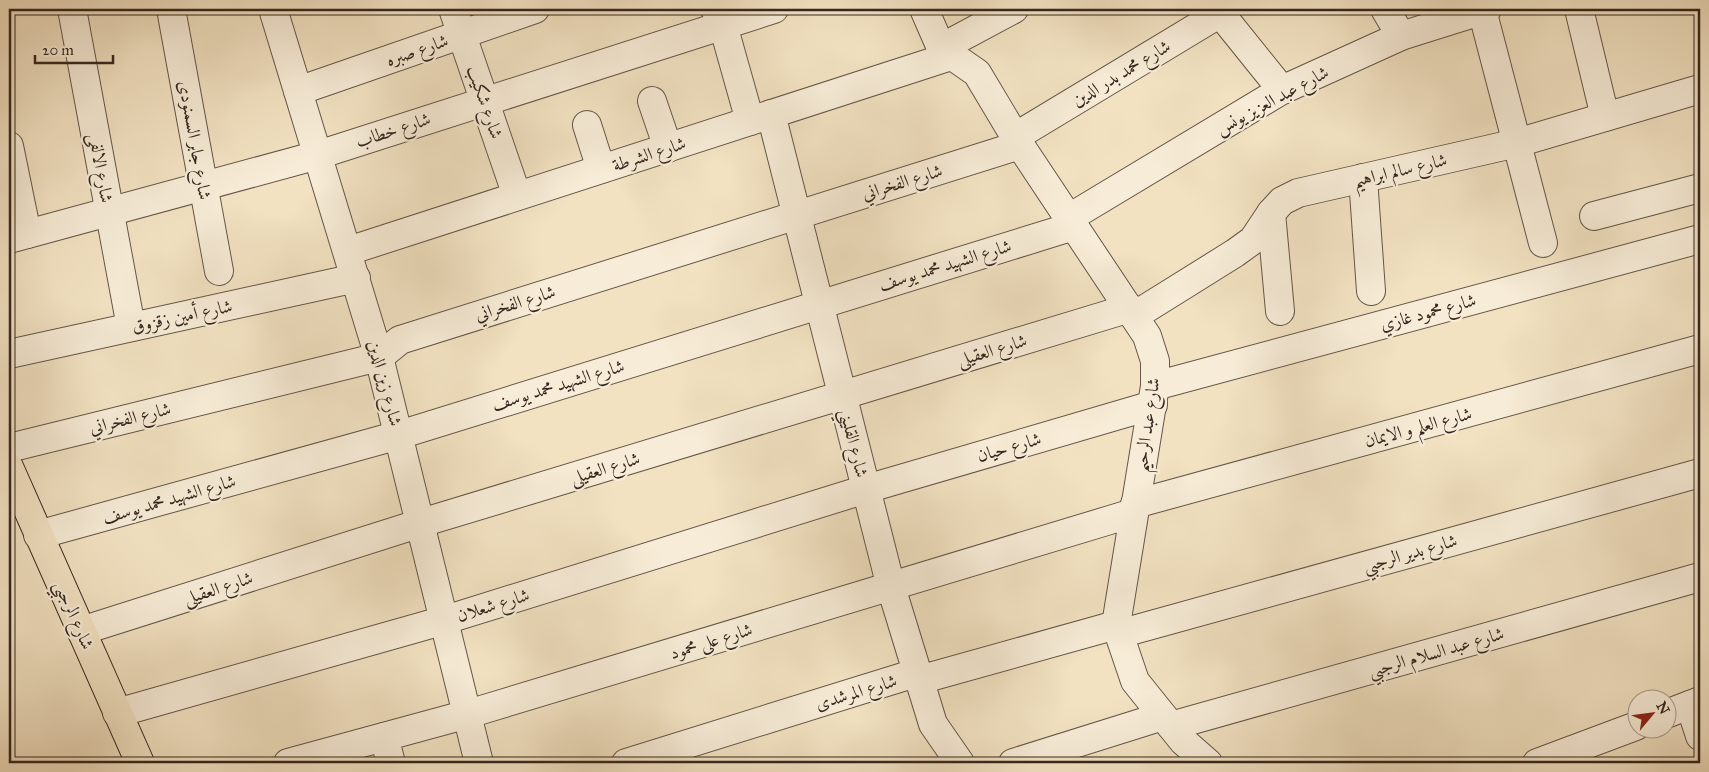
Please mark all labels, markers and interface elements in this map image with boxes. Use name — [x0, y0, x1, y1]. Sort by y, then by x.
street label: شارع صبره — [383, 29, 452, 75]
scale bar — [35, 32, 112, 64]
street label: شارع محمد بدر الدين — [1068, 35, 1176, 115]
text: 20 m — [42, 41, 74, 59]
street label: شارع عبد العزيز يونس — [1212, 61, 1334, 143]
street label: شارع شكيب — [458, 62, 508, 143]
street label: شارع جابر السمنودى — [170, 79, 216, 202]
street label: شارع خطاب — [353, 108, 435, 156]
street label: شارع الالفى — [80, 132, 118, 205]
street label: شارع الشرطة — [609, 132, 690, 180]
street label: شارع سالم ابراهيم — [1351, 148, 1451, 198]
street label: شارع الفخراني — [859, 159, 946, 209]
street label: شارع الشهيد محمد يوسف — [876, 234, 1015, 299]
street label: شارع الفخراني — [472, 280, 559, 330]
street label: شارع محمود غازي — [1378, 289, 1479, 339]
street label: شارع أمين زقزوق — [129, 293, 235, 341]
street label: شارع العقيلى — [954, 329, 1031, 375]
street label: شارع زين الدين — [359, 337, 407, 430]
street label: شارع الشهيد محمد يوسف — [489, 354, 628, 419]
street label: شارع عبد الرحيم — [1129, 376, 1171, 475]
street label: شارع الفخراني — [87, 397, 174, 443]
street label: شارع العلم و الايمان — [1362, 402, 1476, 459]
street label: شارع القليني — [829, 406, 873, 481]
street label: شارع حيان — [974, 427, 1045, 470]
street label: شارع العقيلى — [567, 447, 644, 493]
street label: شارع الشهيد محمد يوسف — [100, 469, 239, 532]
street label: شارع بدير الرجبي — [1360, 529, 1461, 583]
street label: شارع العقيلى — [180, 566, 257, 613]
street label: شارع الرجبي — [44, 577, 99, 655]
street label: شارع شعلان — [454, 584, 533, 630]
street label: شارع على محمود — [667, 618, 756, 668]
street label: شارع عبد السلام الرجبي — [1366, 622, 1508, 688]
street label: شارع المرشدى — [813, 669, 901, 719]
north arrow — [1626, 690, 1676, 740]
text: N — [1653, 699, 1673, 717]

